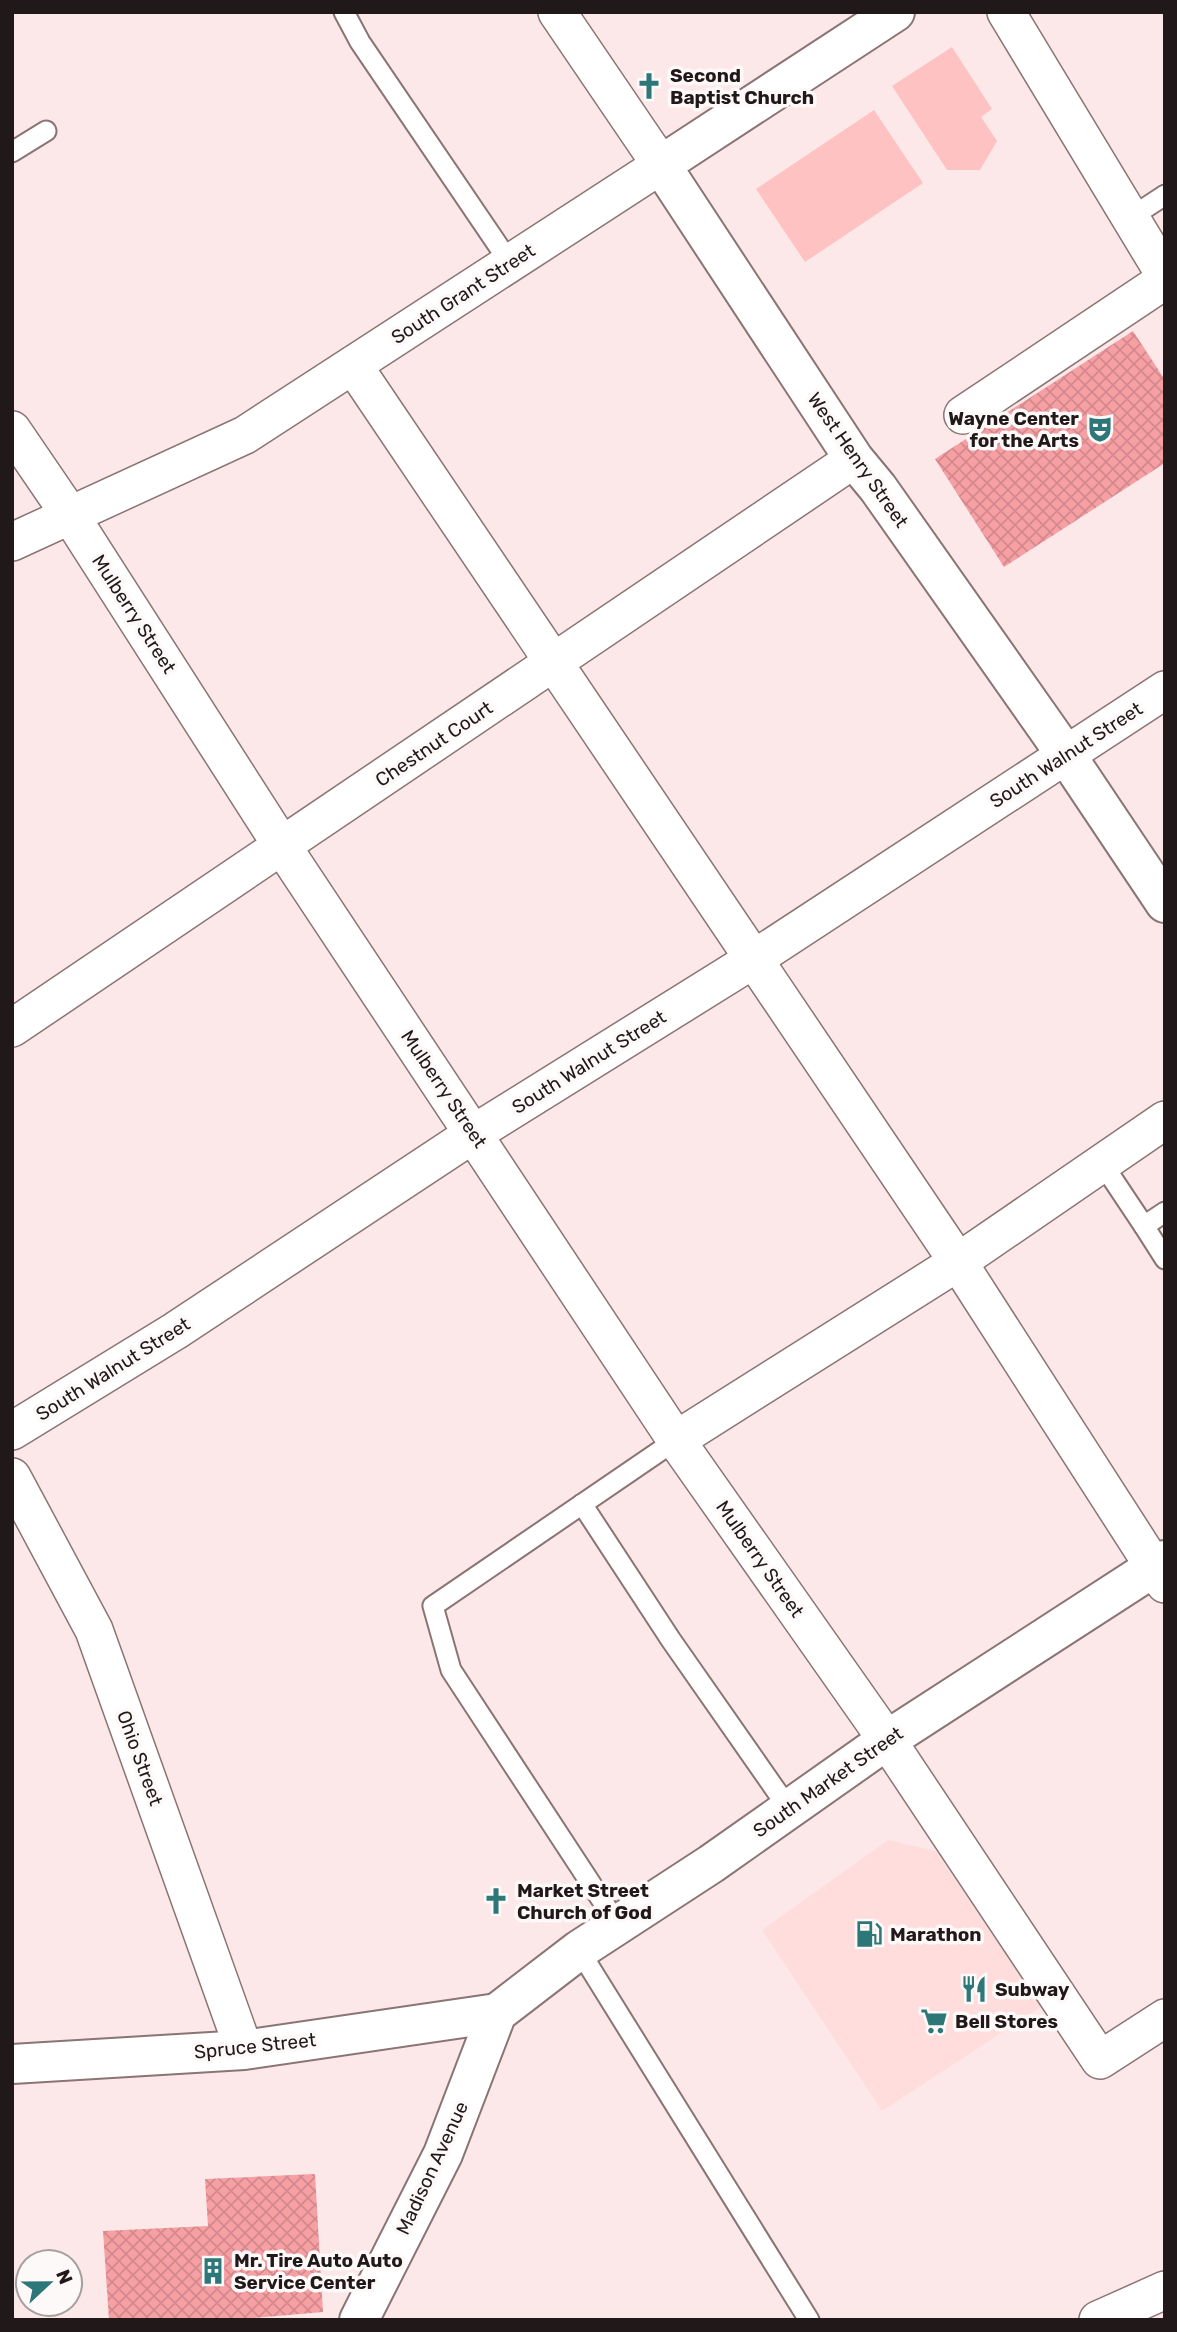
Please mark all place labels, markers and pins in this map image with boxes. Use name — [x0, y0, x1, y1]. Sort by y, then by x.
place label: Second Baptist Church — [670, 64, 814, 109]
church icon: Second Baptist Church — [634, 71, 664, 101]
place label: Wayne Center for the Arts — [948, 407, 1079, 452]
theatre icon: Wayne Center for the Arts — [1085, 414, 1115, 444]
place label: Market Street Church of God — [517, 1879, 652, 1924]
church icon: Market Street Church of God — [481, 1886, 511, 1916]
fuel station icon: Marathon — [854, 1919, 884, 1949]
place label: Marathon — [890, 1923, 982, 1946]
restaurant icon: Subway — [959, 1974, 989, 2004]
place label: Subway — [995, 1978, 1070, 2001]
supermarket icon: Bell Stores — [919, 2006, 949, 2036]
place label: Bell Stores — [955, 2010, 1058, 2033]
place label: Mr. Tire Auto Auto Service Center — [234, 2249, 403, 2294]
building icon: Mr. Tire Auto Auto Service Center — [198, 2256, 228, 2286]

